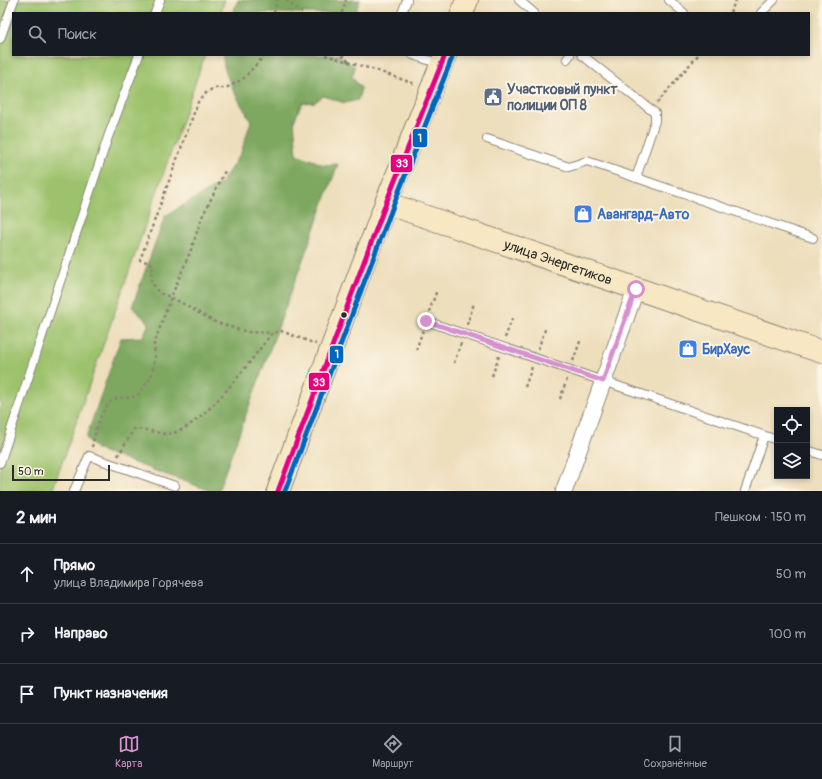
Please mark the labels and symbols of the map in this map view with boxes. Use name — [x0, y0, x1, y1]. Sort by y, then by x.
place label: Участковый пункт полиции ОП 8 — [507, 81, 619, 114]
public building icon: Участковый пункт полиции ОП 8 — [482, 86, 504, 108]
line badge: 1 — [412, 128, 428, 148]
text: 1 — [418, 132, 422, 145]
line badge: 33 — [390, 154, 413, 173]
text: 33 — [396, 157, 408, 170]
shop icon: Авангард-Авто — [572, 203, 594, 225]
place label: Авангард-Авто — [597, 206, 690, 223]
street label: улица Энергетиков — [501, 236, 615, 289]
route start — [627, 280, 645, 298]
unlabelled marker — [339, 310, 349, 320]
route end — [417, 312, 435, 330]
shop icon: БирХаус — [677, 338, 699, 360]
place label: БирХаус — [702, 341, 750, 358]
line badge: 1 — [329, 345, 344, 364]
text: 1 — [335, 348, 339, 361]
line badge: 33 — [308, 372, 330, 391]
text: 33 — [313, 376, 325, 389]
scale bar — [12, 463, 110, 482]

